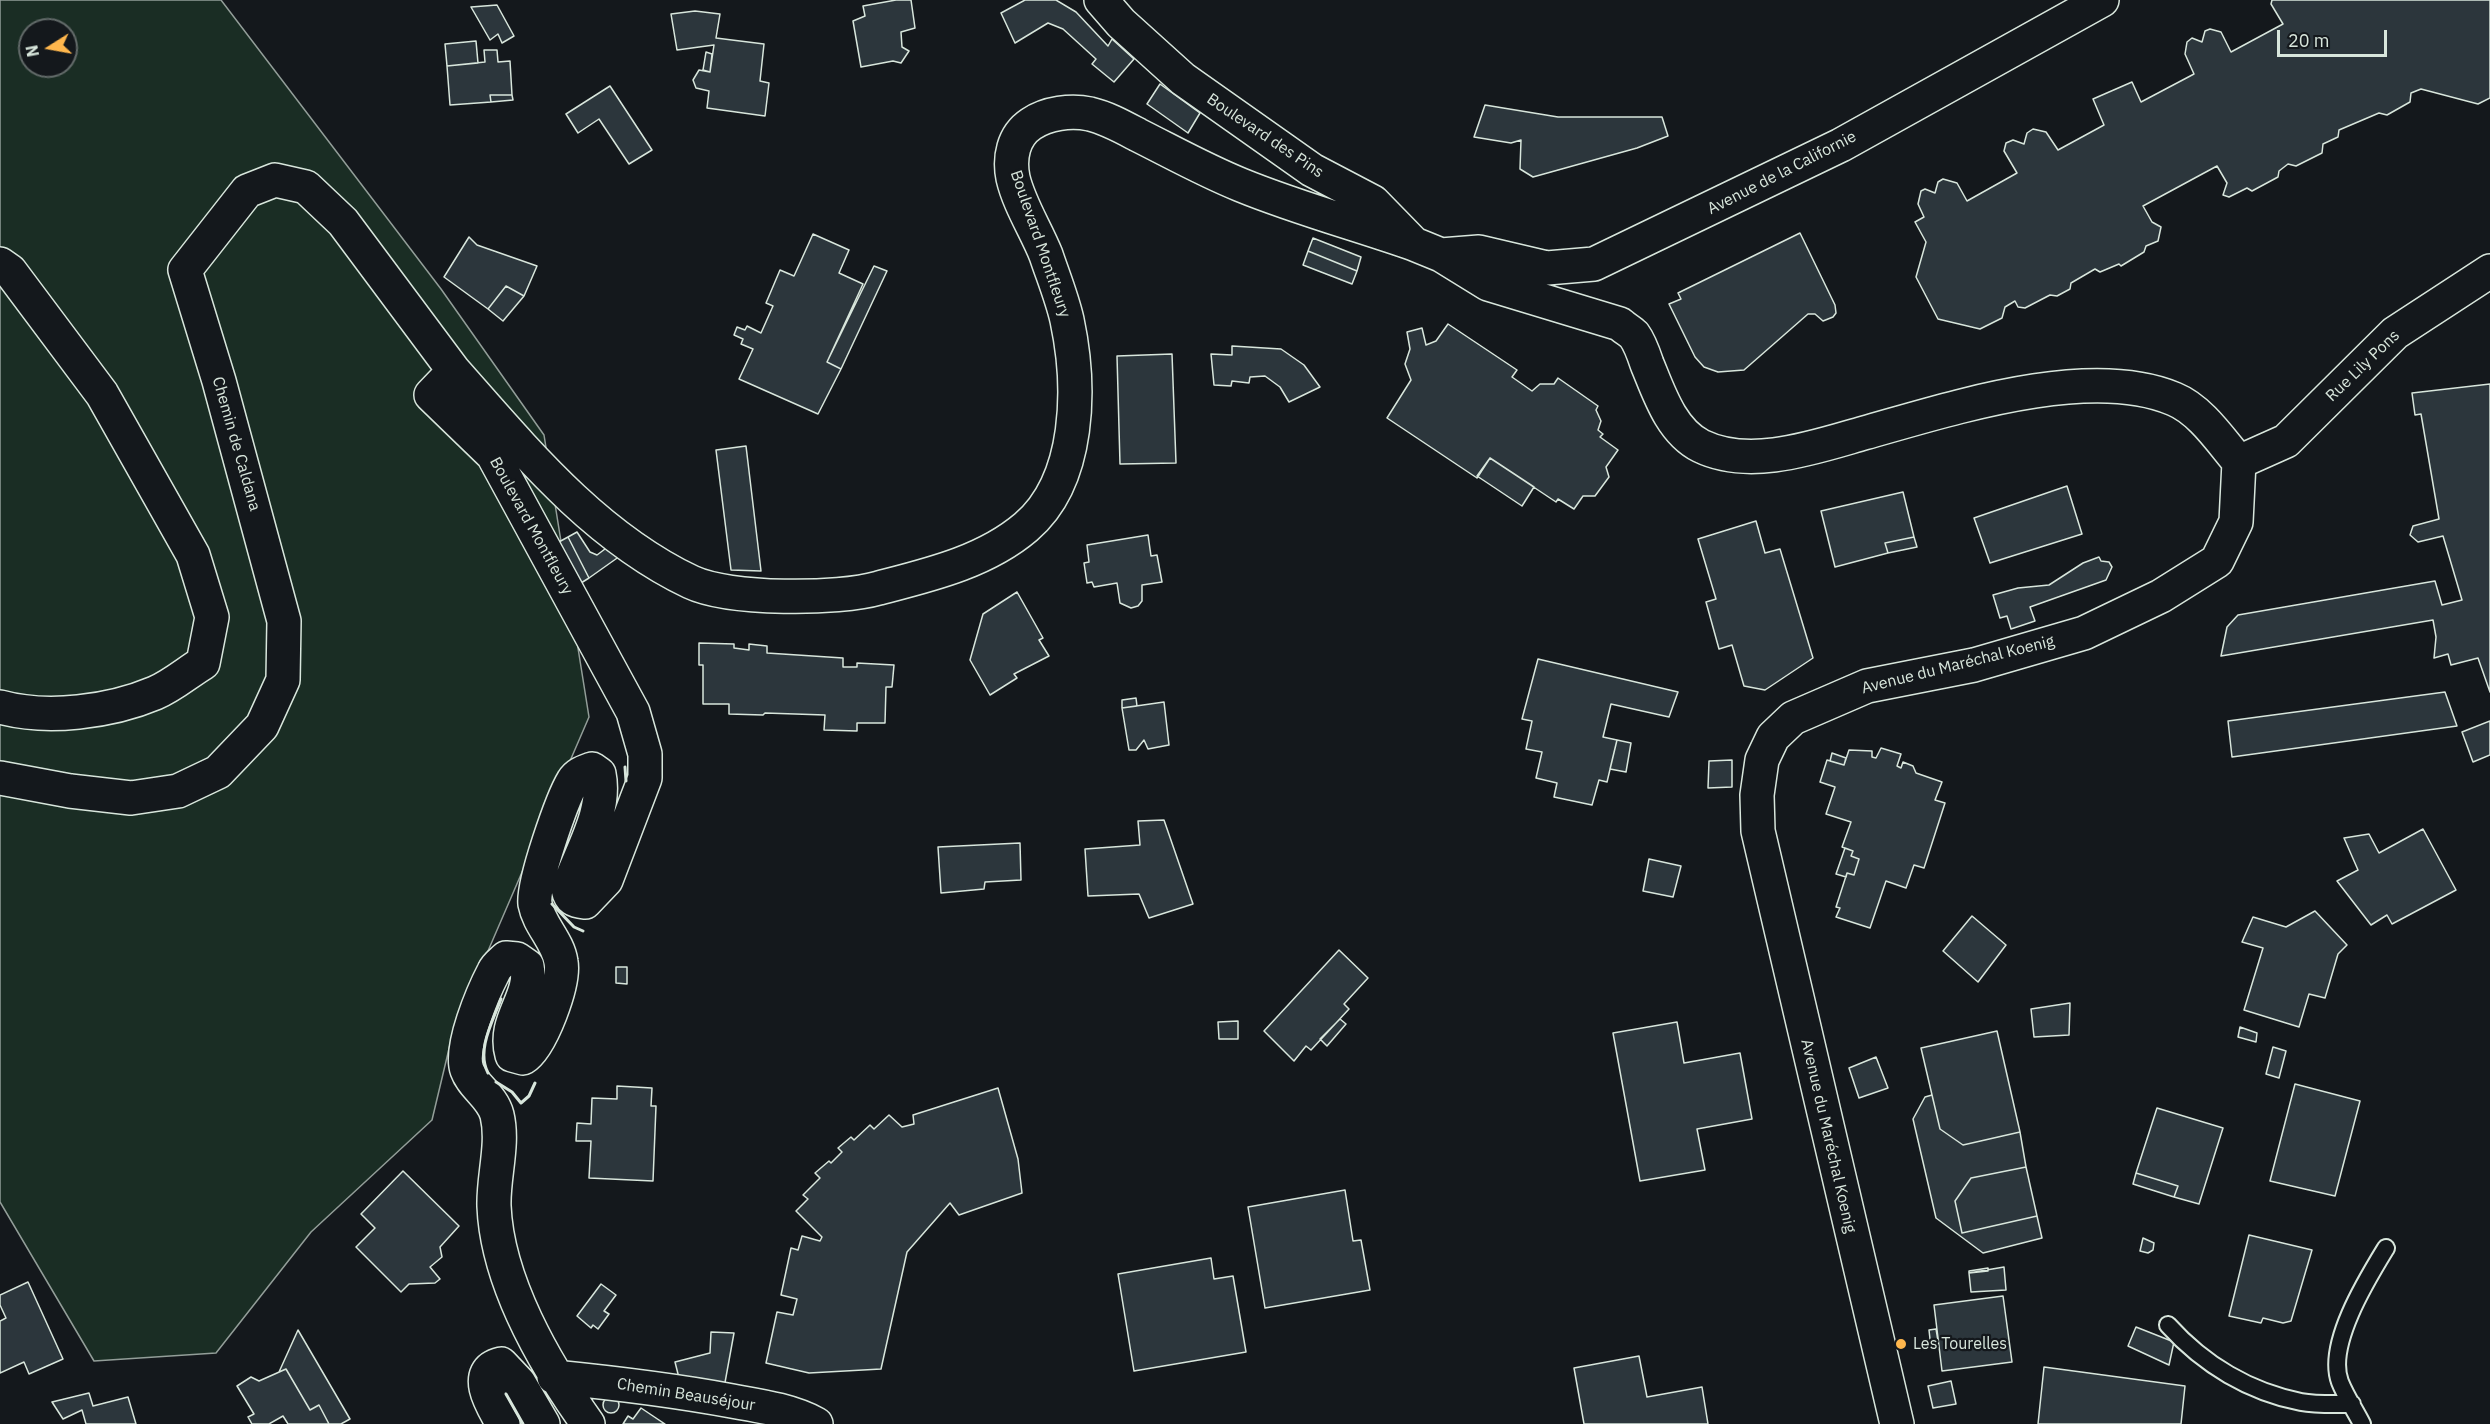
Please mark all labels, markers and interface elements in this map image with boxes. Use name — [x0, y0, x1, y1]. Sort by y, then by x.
north arrow — [18, 18, 78, 78]
scale bar — [2280, 18, 2390, 56]
text: 20 m — [2288, 29, 2330, 52]
text: N — [21, 43, 43, 59]
street label: Boulevard des Pins — [1203, 90, 1327, 182]
street label: Avenue de la Californie — [1704, 127, 1860, 219]
street label: Boulevard Montfleury — [1006, 168, 1074, 320]
street label: Rue Lily Pons — [2322, 326, 2404, 406]
street label: Chemin de Caldana — [208, 375, 264, 513]
street label: Boulevard Montfleury — [485, 454, 577, 598]
street label: Avenue du Maréchal Koenig — [1859, 632, 2057, 698]
street label: Avenue du Maréchal Koenig — [1796, 1037, 1860, 1235]
place label: Les Tourelles — [1913, 1334, 2007, 1354]
marker: Les Tourelles — [1894, 1337, 1908, 1351]
street label: Chemin Beauséjour — [615, 1375, 757, 1415]

